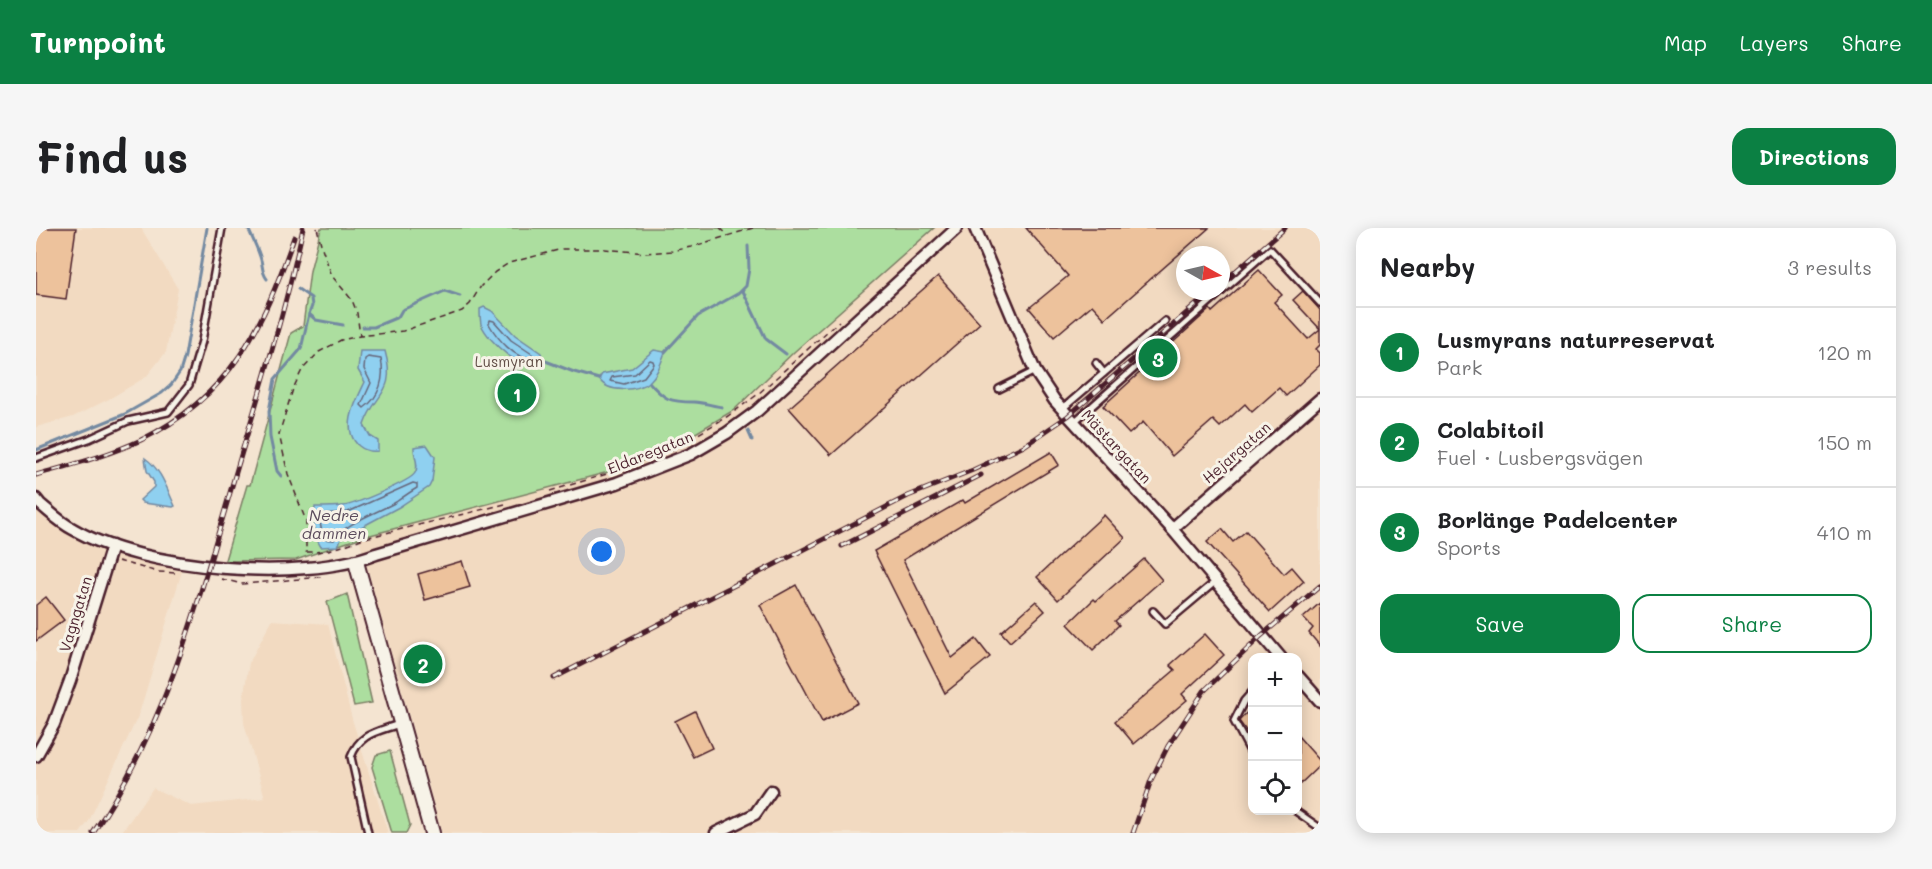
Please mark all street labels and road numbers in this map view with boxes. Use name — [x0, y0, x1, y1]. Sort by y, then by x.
street label: Mästargatan — [1078, 405, 1156, 487]
street label: Hejargatan — [1198, 417, 1274, 487]
street label: Eldaregatan — [604, 426, 696, 478]
street label: Vagngatan — [54, 574, 96, 654]

